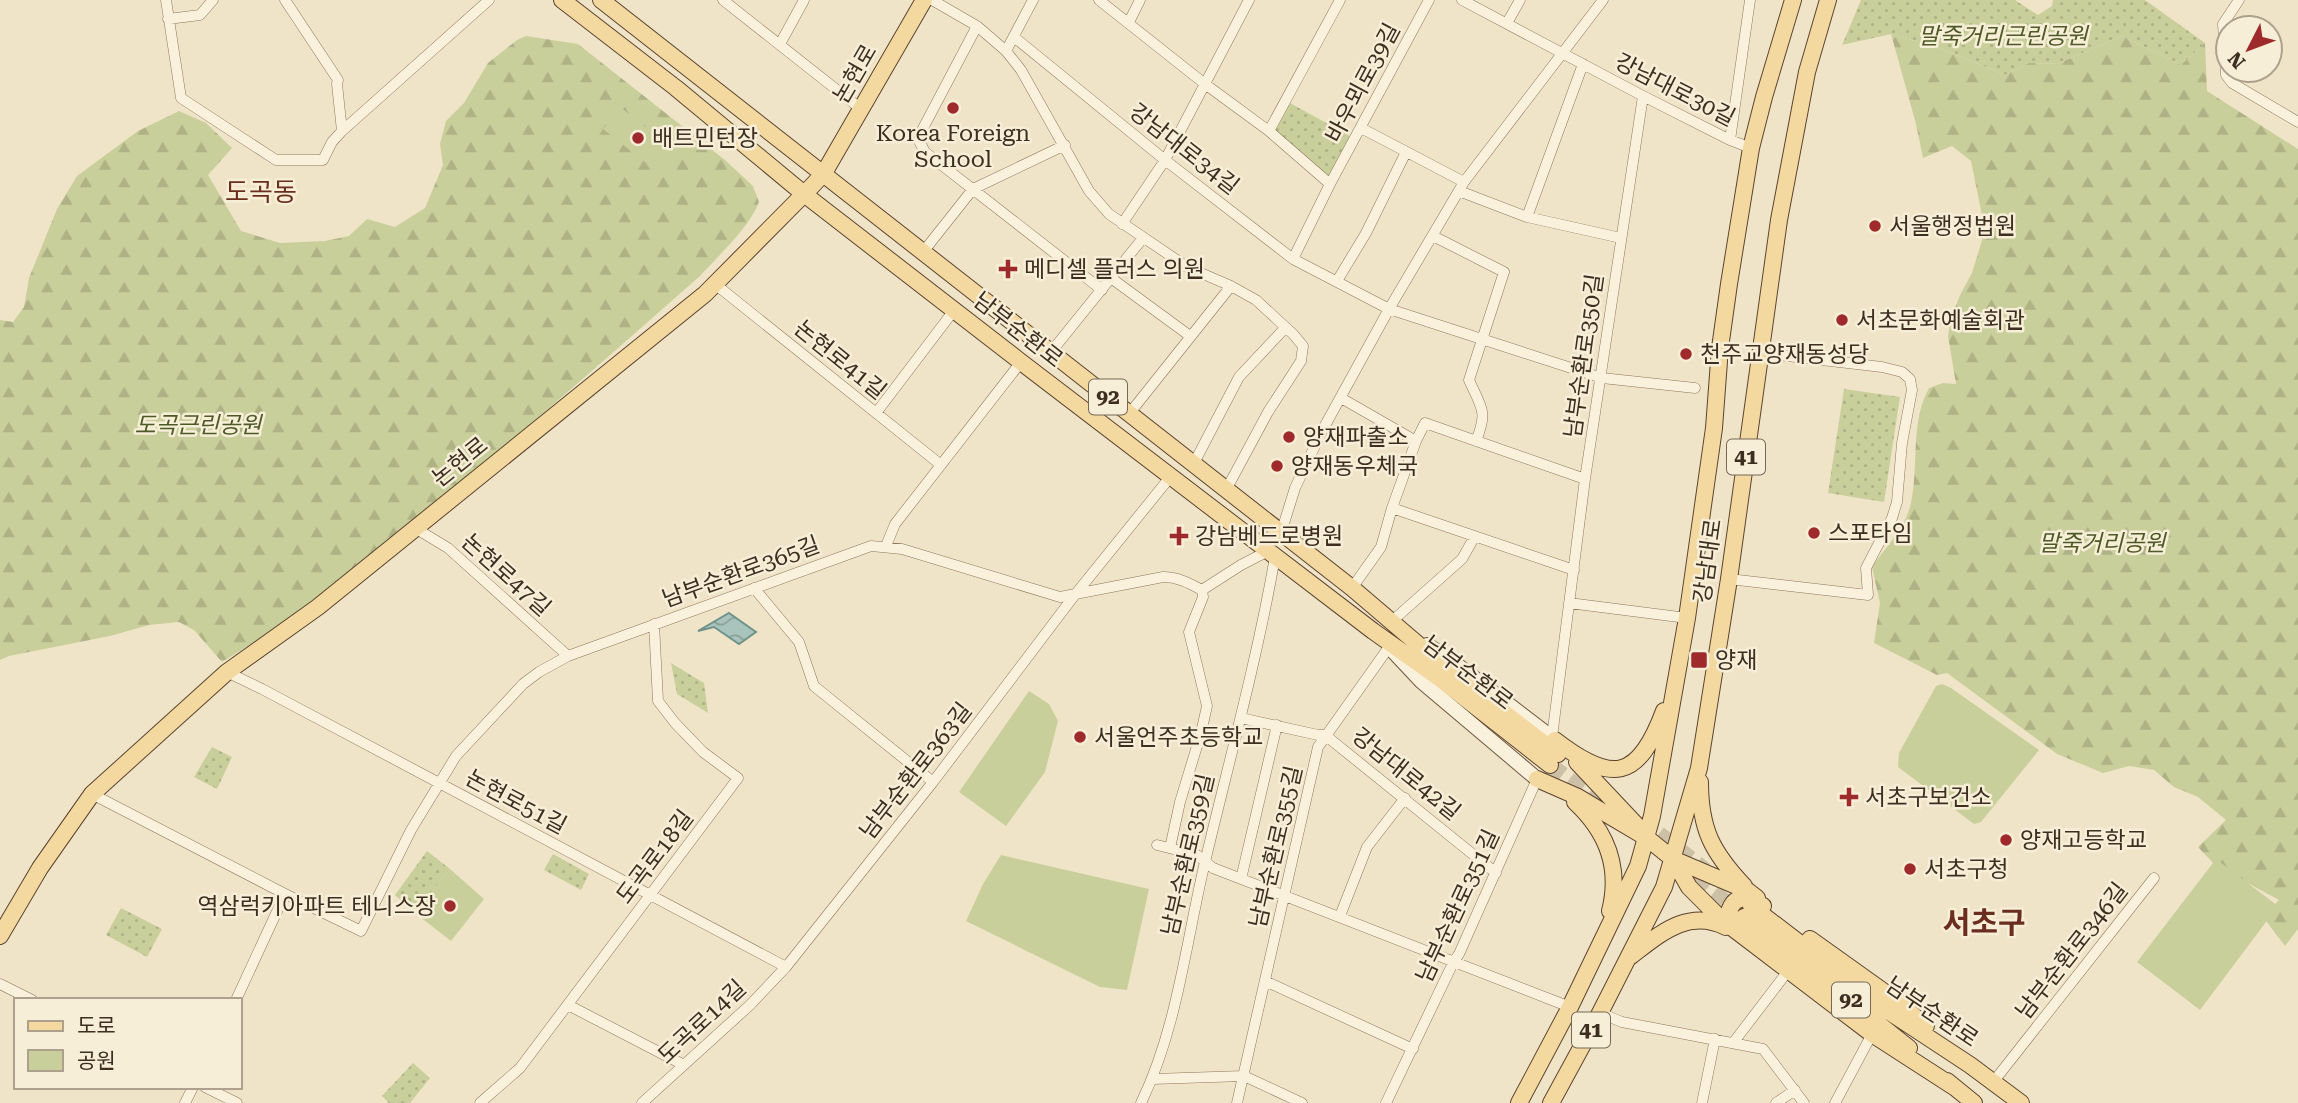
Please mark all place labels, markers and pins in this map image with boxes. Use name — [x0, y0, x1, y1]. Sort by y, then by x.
marker: Korea Foreign School — [945, 100, 961, 116]
place label: Korea Foreign School — [876, 120, 1030, 173]
place label: 배트민턴장 — [652, 125, 758, 152]
marker: 배트민턴장 — [630, 130, 646, 146]
place label: 서울행정법원 — [1889, 213, 2016, 240]
marker: 서울행정법원 — [1867, 218, 1883, 234]
place label: 메디셀 플러스 의원 — [1024, 256, 1205, 283]
marker: 메디셀 플러스 의원 — [998, 259, 1018, 279]
place label: 서초문화예술회관 — [1856, 307, 2025, 334]
marker: 서초문화예술회관 — [1834, 312, 1850, 328]
place label: 천주교양재동성당 — [1700, 341, 1869, 368]
marker: 천주교양재동성당 — [1678, 346, 1694, 362]
place label: 양재파출소 — [1303, 424, 1409, 451]
marker: 양재파출소 — [1281, 429, 1297, 445]
place label: 양재동우체국 — [1291, 453, 1418, 480]
marker: 양재동우체국 — [1269, 458, 1285, 474]
place label: 스포타임 — [1828, 520, 1913, 547]
place label: 강남베드로병원 — [1195, 523, 1343, 550]
marker: 스포타임 — [1806, 525, 1822, 541]
marker: 강남베드로병원 — [1169, 526, 1189, 546]
place label: 양재 — [1715, 647, 1757, 674]
marker: 양재 — [1689, 650, 1709, 670]
place label: 서울언주초등학교 — [1094, 724, 1263, 751]
marker: 서울언주초등학교 — [1072, 729, 1088, 745]
place label: 서초구보건소 — [1865, 784, 1992, 811]
marker: 서초구보건소 — [1839, 787, 1859, 807]
place label: 양재고등학교 — [2020, 827, 2147, 854]
marker: 양재고등학교 — [1998, 832, 2014, 848]
place label: 서초구청 — [1924, 856, 2009, 883]
marker: 서초구청 — [1902, 861, 1918, 877]
place label: 역삼럭키아파트 테니스장 — [197, 893, 436, 920]
marker: 역삼럭키아파트 테니스장 — [442, 898, 458, 914]

